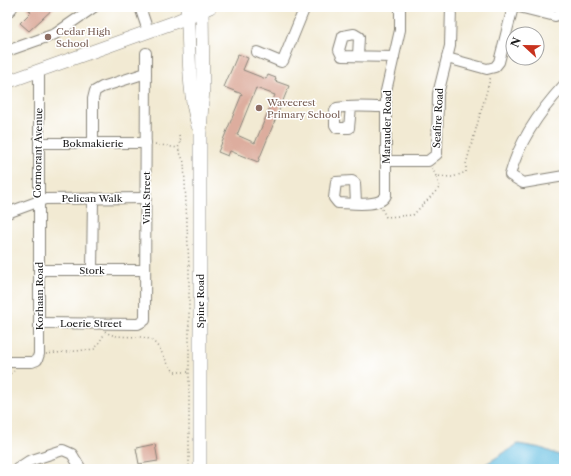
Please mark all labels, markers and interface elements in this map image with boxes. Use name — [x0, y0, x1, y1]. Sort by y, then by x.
place label: Cedar High School — [56, 25, 111, 50]
north arrow — [505, 26, 545, 66]
marker: Cedar High School — [43, 32, 53, 42]
text: N — [507, 35, 524, 49]
street label: Seafire Road — [430, 88, 446, 148]
street label: Marauder Road — [380, 90, 394, 164]
place label: Wavecrest Primary School — [266, 96, 340, 121]
marker: Wavecrest Primary School — [254, 103, 264, 113]
street label: Cormorant Avenue — [31, 107, 45, 198]
street label: Bokmakierie — [63, 137, 124, 150]
street label: Vink Street — [140, 171, 153, 226]
street label: Pelican Walk — [61, 192, 124, 205]
street label: Korhaan Road — [33, 262, 46, 330]
street label: Stork — [79, 264, 106, 277]
street label: Spine Road — [194, 274, 207, 328]
street label: Loerie Street — [60, 317, 123, 330]

